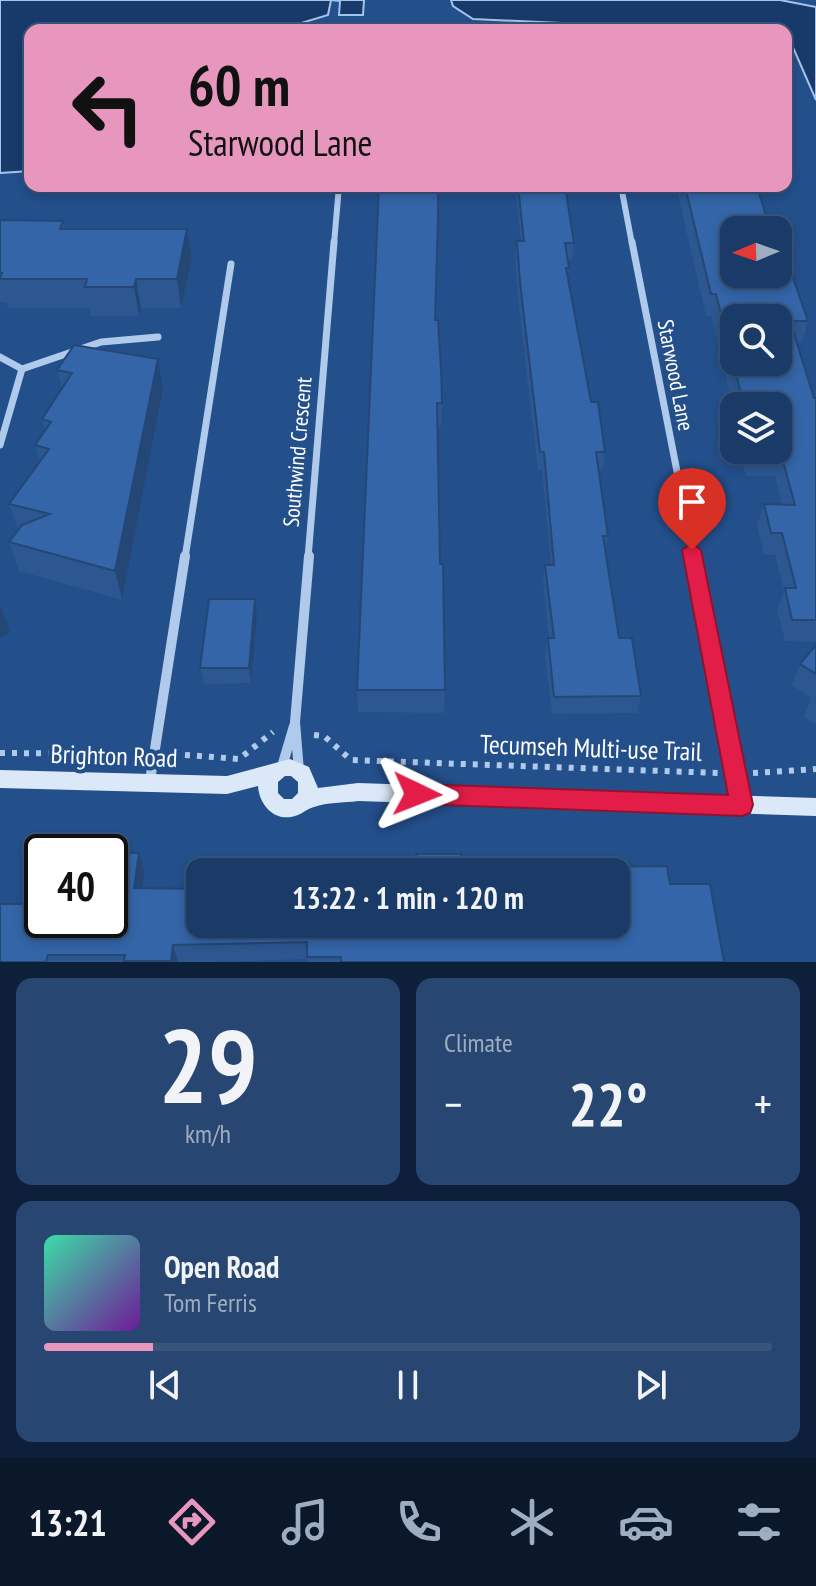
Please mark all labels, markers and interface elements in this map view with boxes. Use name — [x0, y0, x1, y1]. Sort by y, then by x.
text: 60 m — [188, 49, 290, 121]
icon: left — [56, 56, 160, 160]
text: Starwood Lane — [188, 119, 372, 166]
north arrow — [720, 216, 792, 288]
map controls — [720, 216, 792, 464]
button: search — [720, 304, 792, 376]
street label: Starwood Lane — [652, 317, 700, 433]
street label: Southwind Crescent — [276, 376, 318, 528]
button: layers — [720, 392, 792, 464]
pin — [658, 468, 726, 550]
icon: arrive — [670, 480, 714, 524]
street label: Tecumseh Multi-use Trail — [480, 727, 703, 768]
street label: Brighton Road — [50, 737, 178, 774]
position arrow — [375, 752, 459, 836]
speed limit sign: 40 — [24, 834, 128, 938]
text: 13:22 · 1 min · 120 m — [292, 878, 524, 917]
text: 29 — [158, 997, 258, 1132]
text: Climate — [444, 1026, 513, 1059]
text: 22° — [568, 1065, 648, 1143]
text: − — [444, 1075, 462, 1132]
text: + — [754, 1075, 772, 1132]
text: km/h — [185, 1117, 231, 1150]
text: Open Road — [164, 1247, 279, 1286]
text: Tom Ferris — [164, 1286, 257, 1319]
icon: previous — [143, 1363, 187, 1407]
icon: pause — [386, 1363, 430, 1407]
icon: next — [629, 1363, 673, 1407]
icon: directions — [164, 1494, 220, 1550]
icon: music — [277, 1494, 333, 1550]
icon: phone — [391, 1494, 447, 1550]
icon: climate — [504, 1494, 560, 1550]
icon: car — [618, 1494, 674, 1550]
icon: filters — [731, 1494, 787, 1550]
text: 13:21 — [29, 1499, 107, 1546]

